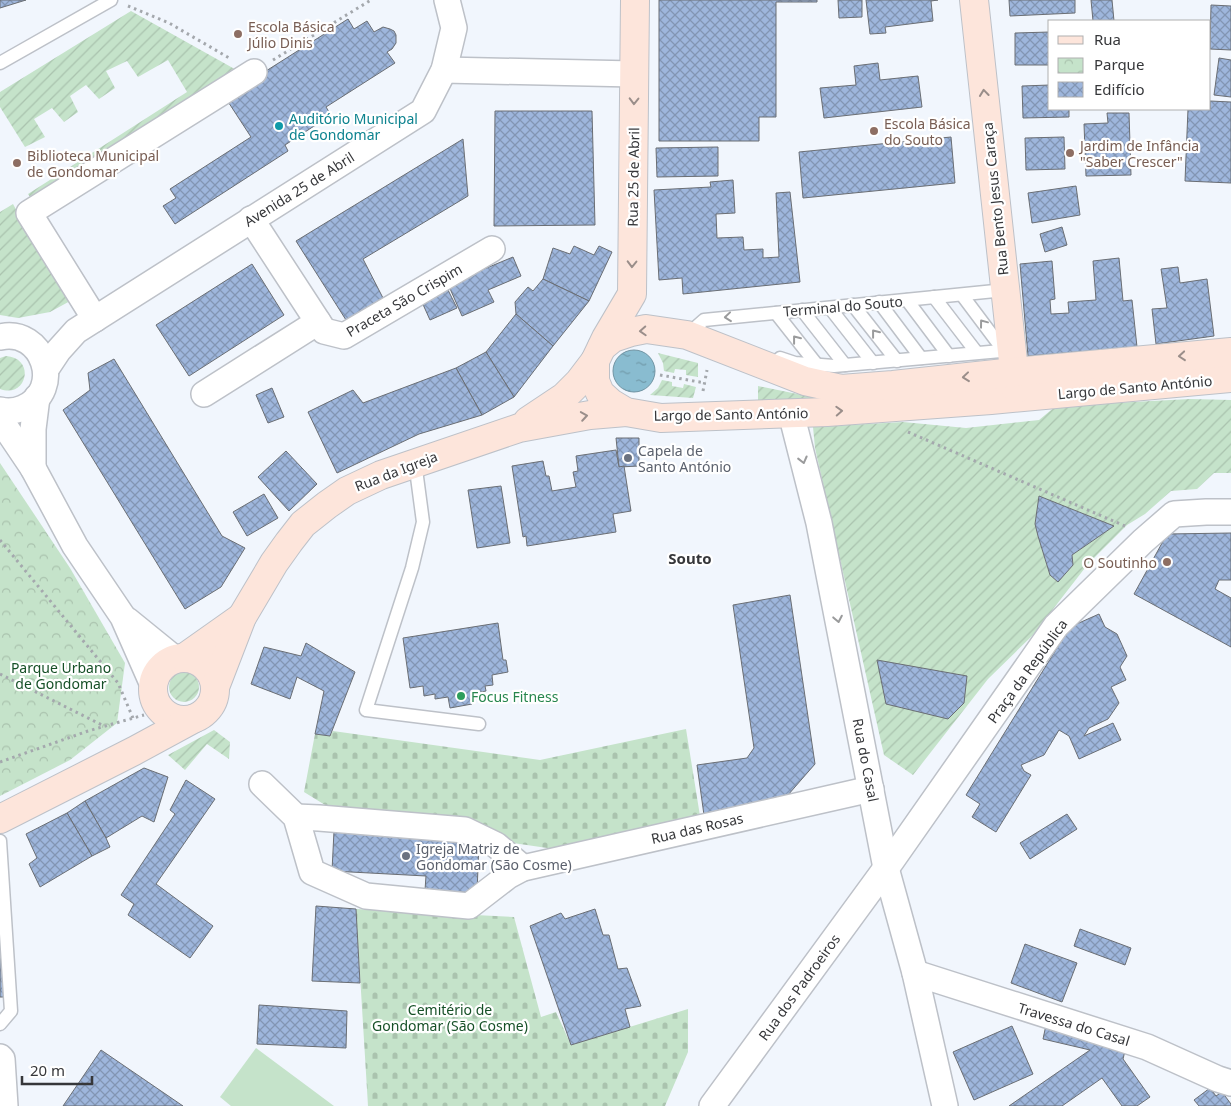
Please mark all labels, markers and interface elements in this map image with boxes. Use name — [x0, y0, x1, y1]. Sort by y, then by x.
place label: Escola Básica Júlio Dinis — [246, 17, 335, 52]
legend — [1048, 20, 1211, 110]
marker: Escola Básica Júlio Dinis — [232, 28, 244, 40]
text: Rua — [1094, 29, 1121, 49]
text: Parque — [1094, 54, 1144, 74]
text: Edifício — [1094, 79, 1145, 99]
one-way arrow — [978, 88, 989, 96]
one-way arrow — [629, 98, 639, 105]
place label: Auditório Municipal de Gondomar — [289, 109, 418, 144]
place label: Escola Básica do Souto — [884, 114, 971, 149]
marker: Auditório Municipal de Gondomar — [273, 120, 285, 132]
street label: Rua Bento Jesus Caraça — [978, 122, 1012, 276]
marker: Escola Básica do Souto — [868, 125, 880, 137]
street label: Rua 25 de Abril — [623, 127, 643, 227]
place label: Jardim de Infância "Saber Crescer" — [1078, 136, 1199, 171]
place label: Biblioteca Municipal de Gondomar — [27, 146, 159, 181]
street label: Avenida 25 de Abril — [240, 147, 358, 231]
marker: Jardim de Infância "Saber Crescer" — [1064, 147, 1076, 159]
marker: Biblioteca Municipal de Gondomar — [11, 157, 23, 169]
street label: Praceta São Crispim — [343, 259, 465, 341]
one-way arrow — [627, 260, 638, 268]
street label: Terminal do Souto — [782, 291, 904, 321]
one-way arrow — [724, 311, 732, 322]
one-way arrow — [980, 319, 989, 329]
one-way arrow — [639, 325, 647, 336]
one-way arrow — [873, 330, 881, 339]
one-way arrow — [794, 336, 802, 345]
one-way arrow — [1178, 350, 1186, 361]
one-way arrow — [961, 371, 969, 382]
street label: Largo de Santo António — [1057, 371, 1213, 403]
street label: Largo de Santo António — [653, 403, 809, 425]
one-way arrow — [836, 406, 844, 417]
one-way arrow — [579, 412, 588, 422]
place label: Capela de Santo António — [638, 441, 731, 476]
street label: Rua da Igreja — [352, 447, 440, 495]
marker: Capela de Santo António — [622, 452, 634, 464]
one-way arrow — [797, 456, 808, 465]
district label: Souto — [668, 548, 712, 568]
place label: O Soutinho — [1083, 553, 1157, 572]
marker: O Soutinho — [1161, 556, 1173, 568]
one-way arrow — [832, 615, 842, 623]
street label: Praça da República — [983, 615, 1071, 727]
park label: Parque Urbano de Gondomar — [11, 658, 111, 693]
place label: Focus Fitness — [471, 687, 559, 706]
marker: Focus Fitness — [455, 690, 467, 702]
street label: Rua do Casal — [849, 717, 883, 803]
street label: Rua das Rosas — [649, 808, 745, 848]
place label: Igreja Matriz de Gondomar (São Cosme) — [416, 839, 572, 874]
marker: Igreja Matriz de Gondomar (São Cosme) — [400, 850, 412, 862]
street label: Rua dos Padroeiros — [754, 930, 844, 1044]
street label: Travessa do Casal — [1016, 998, 1132, 1050]
park label: Cemitério de Gondomar (São Cosme) — [372, 1000, 528, 1035]
scale bar — [22, 1054, 92, 1086]
text: 20 m — [30, 1060, 65, 1080]

